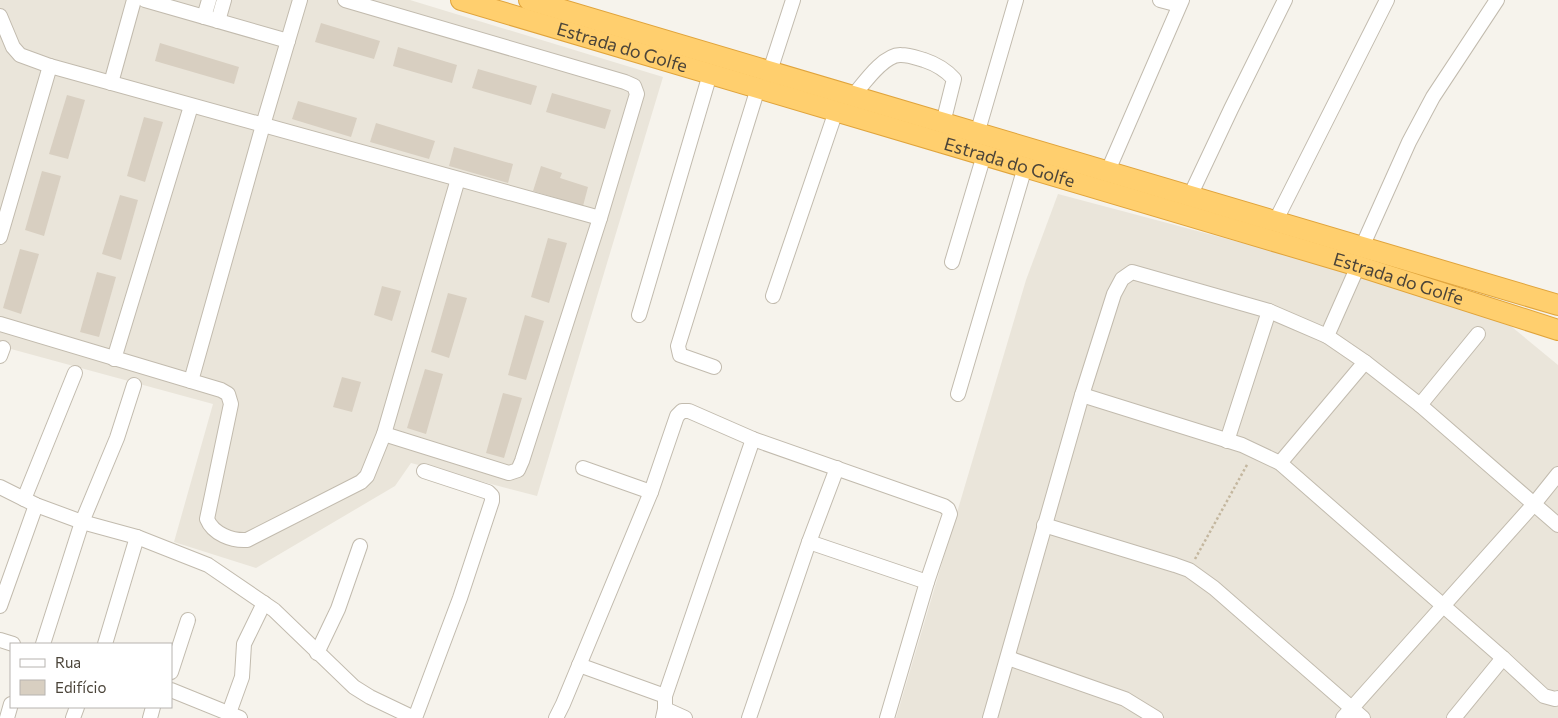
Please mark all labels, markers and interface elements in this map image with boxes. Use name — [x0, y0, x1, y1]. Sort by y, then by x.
street label: Estrada do Golfe — [554, 17, 690, 77]
street label: Estrada do Golfe — [942, 132, 1078, 191]
street label: Estrada do Golfe — [1331, 247, 1466, 309]
legend — [10, 643, 172, 708]
text: Rua — [55, 653, 81, 671]
text: Edifício — [55, 678, 106, 696]

